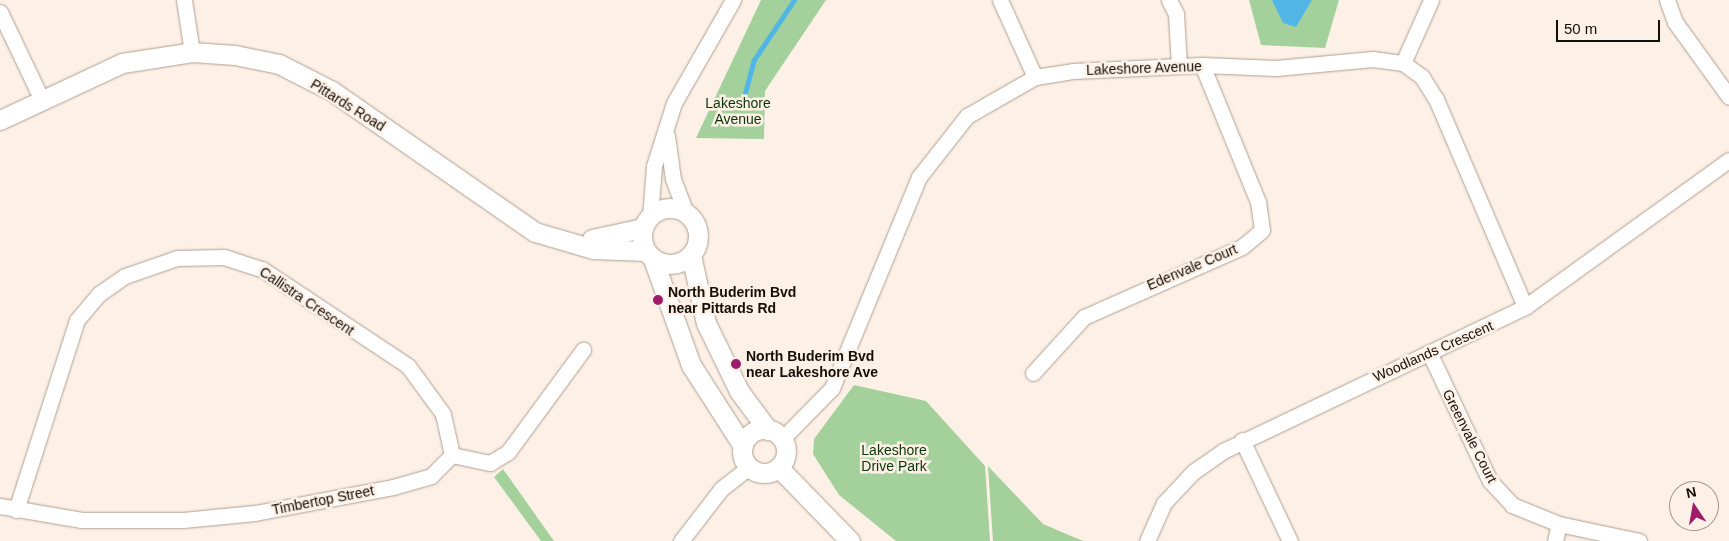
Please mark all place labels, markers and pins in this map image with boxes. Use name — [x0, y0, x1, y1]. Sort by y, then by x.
place label: North Buderim Bvd near Pittards Rd — [668, 284, 796, 316]
marker: North Buderim Bvd near Pittards Rd — [652, 294, 664, 306]
place label: North Buderim Bvd near Lakeshore Ave — [746, 348, 879, 381]
marker: North Buderim Bvd near Lakeshore Ave — [730, 358, 742, 370]

